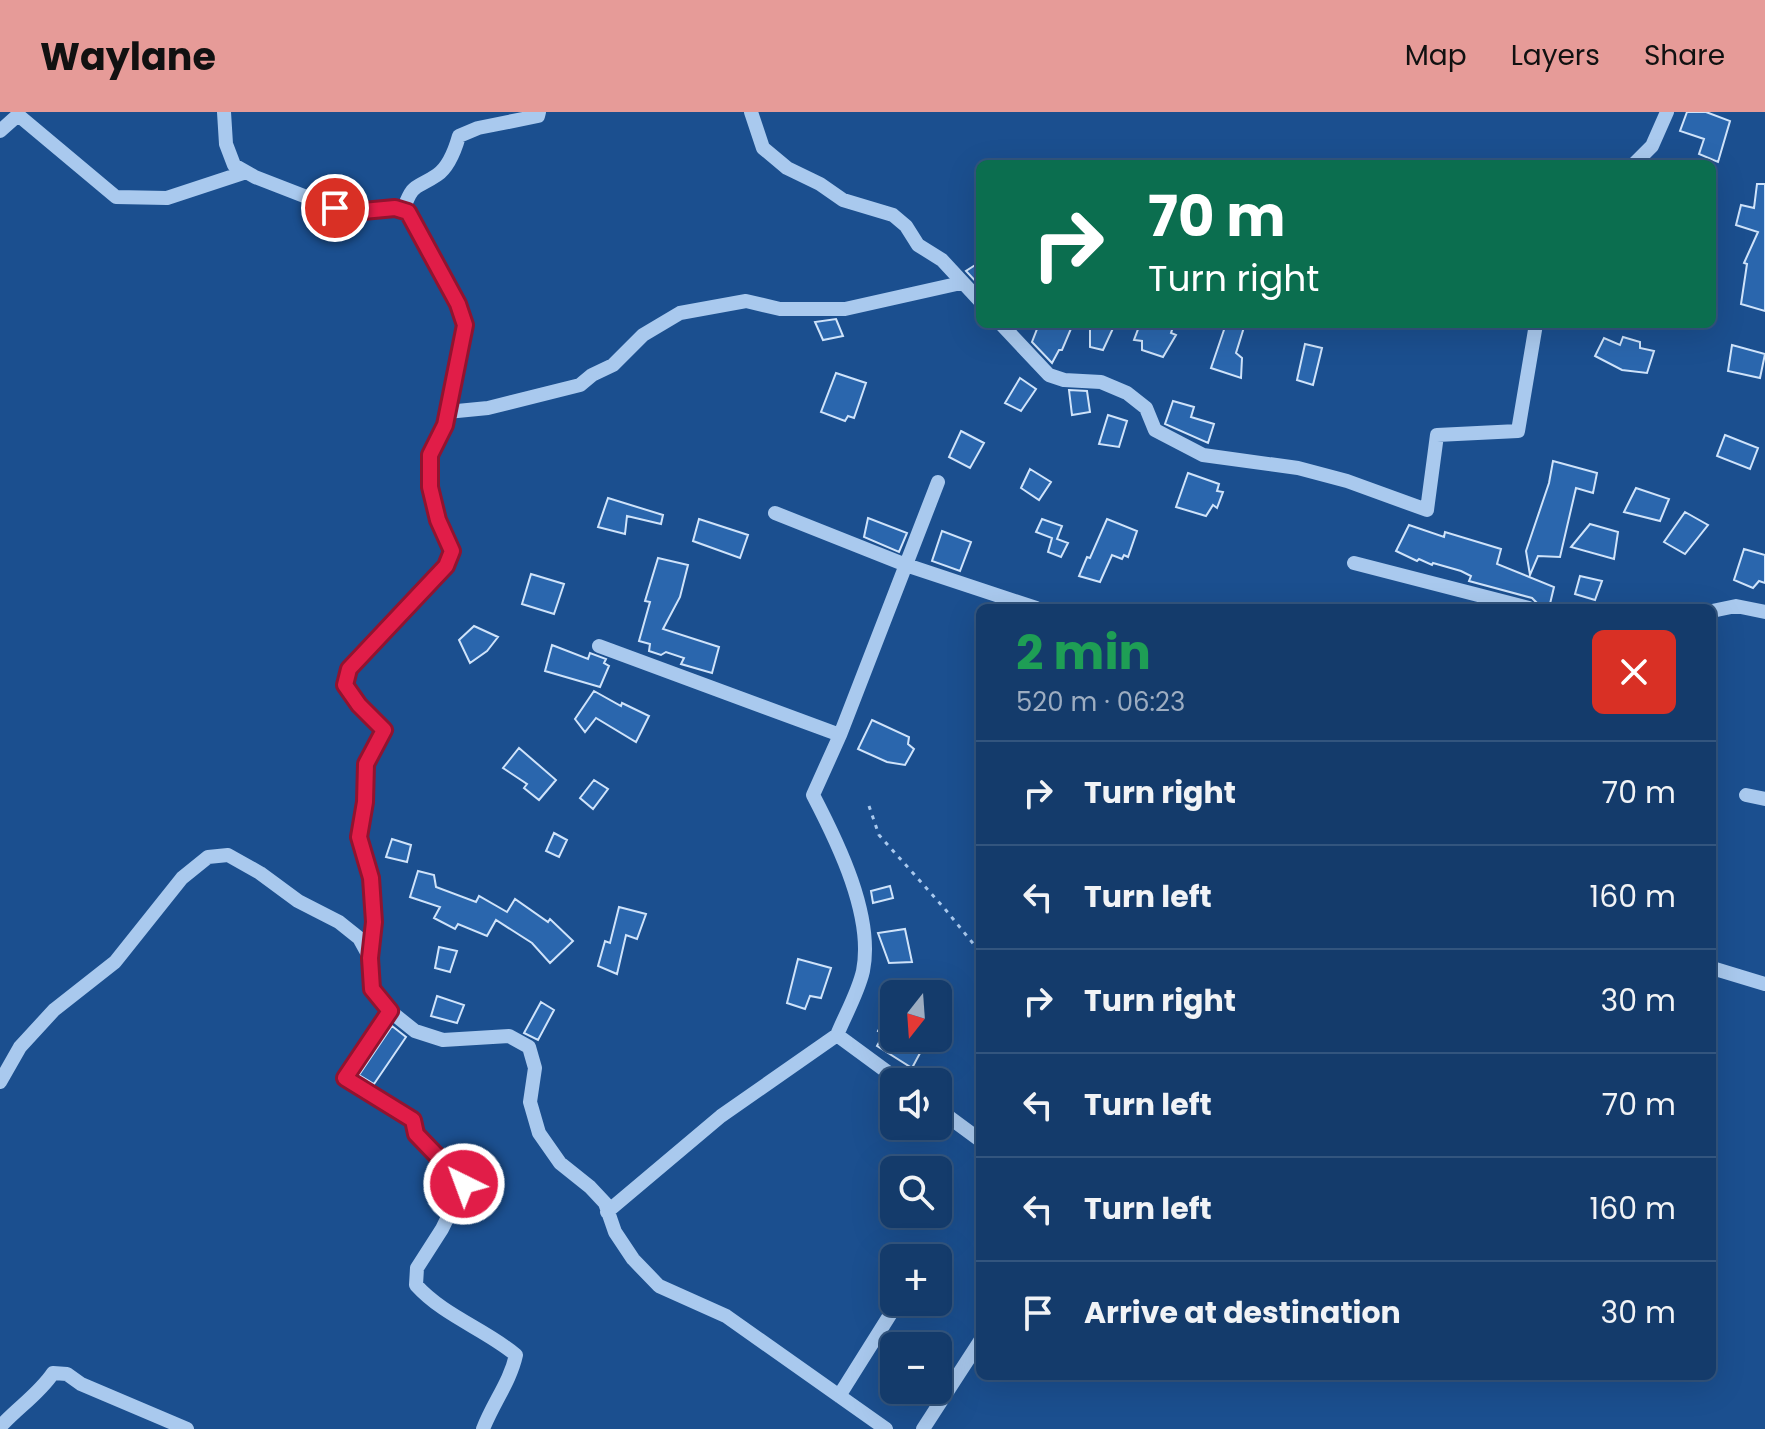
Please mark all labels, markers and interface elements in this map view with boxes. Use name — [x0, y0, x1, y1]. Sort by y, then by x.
text: Waylane — [40, 30, 216, 83]
text: Map — [1405, 36, 1467, 75]
text: Layers — [1511, 36, 1600, 75]
text: Share — [1644, 36, 1725, 75]
pin — [301, 174, 369, 242]
text: 70 m — [1148, 177, 1286, 256]
icon: arrive — [313, 186, 357, 230]
icon: right — [1016, 192, 1120, 296]
text: Turn right — [1148, 253, 1319, 304]
text: 2 min — [1016, 619, 1151, 686]
button: close — [1592, 630, 1676, 714]
text: 520 m · 06:23 — [1016, 684, 1185, 720]
icon: right — [1016, 771, 1060, 815]
text: Turn right — [1084, 771, 1236, 814]
text: 70 m — [1602, 771, 1676, 814]
icon: left — [1016, 875, 1060, 919]
text: Turn left — [1084, 875, 1212, 918]
text: 160 m — [1590, 875, 1676, 918]
icon: right — [1016, 979, 1060, 1023]
text: Turn right — [1084, 979, 1236, 1022]
text: 30 m — [1601, 979, 1676, 1022]
north arrow — [880, 980, 952, 1052]
map controls — [880, 980, 952, 1404]
button: sound — [880, 1068, 952, 1140]
icon: left — [1016, 1083, 1060, 1127]
text: Turn left — [1084, 1083, 1212, 1126]
text: 70 m — [1602, 1083, 1676, 1126]
position arrow — [422, 1142, 506, 1226]
button: search — [880, 1156, 952, 1228]
icon: left — [1016, 1187, 1060, 1231]
text: Turn left — [1084, 1187, 1212, 1230]
text: 160 m — [1590, 1187, 1676, 1230]
button: + — [880, 1244, 952, 1316]
icon: arrive — [1016, 1291, 1060, 1335]
text: Arrive at destination — [1084, 1291, 1401, 1334]
text: 30 m — [1601, 1291, 1676, 1334]
button: − — [880, 1332, 952, 1404]

